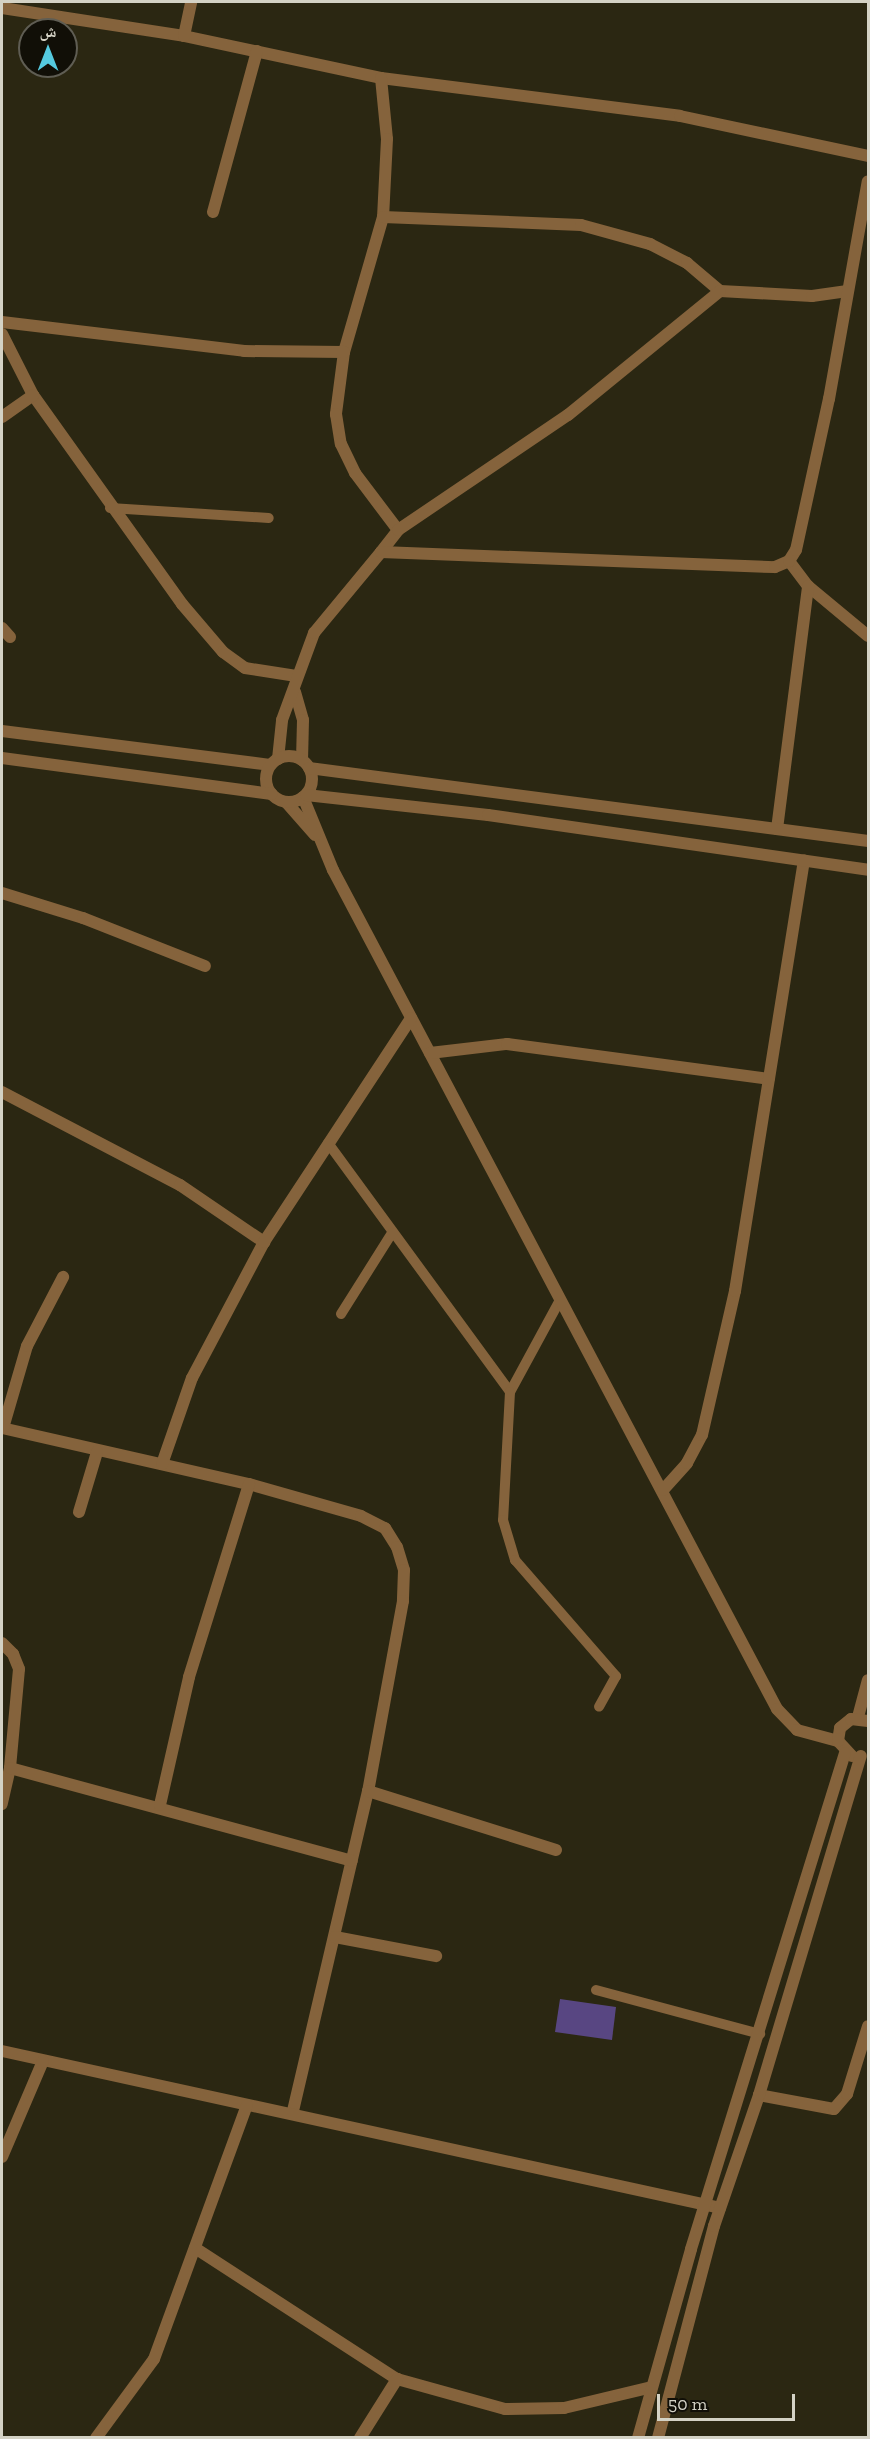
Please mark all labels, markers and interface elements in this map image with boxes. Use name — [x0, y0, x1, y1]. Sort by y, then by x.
north arrow — [18, 18, 78, 78]
text: ش — [40, 22, 56, 41]
scale bar — [660, 2382, 798, 2420]
text: 50 m — [668, 2393, 707, 2415]

